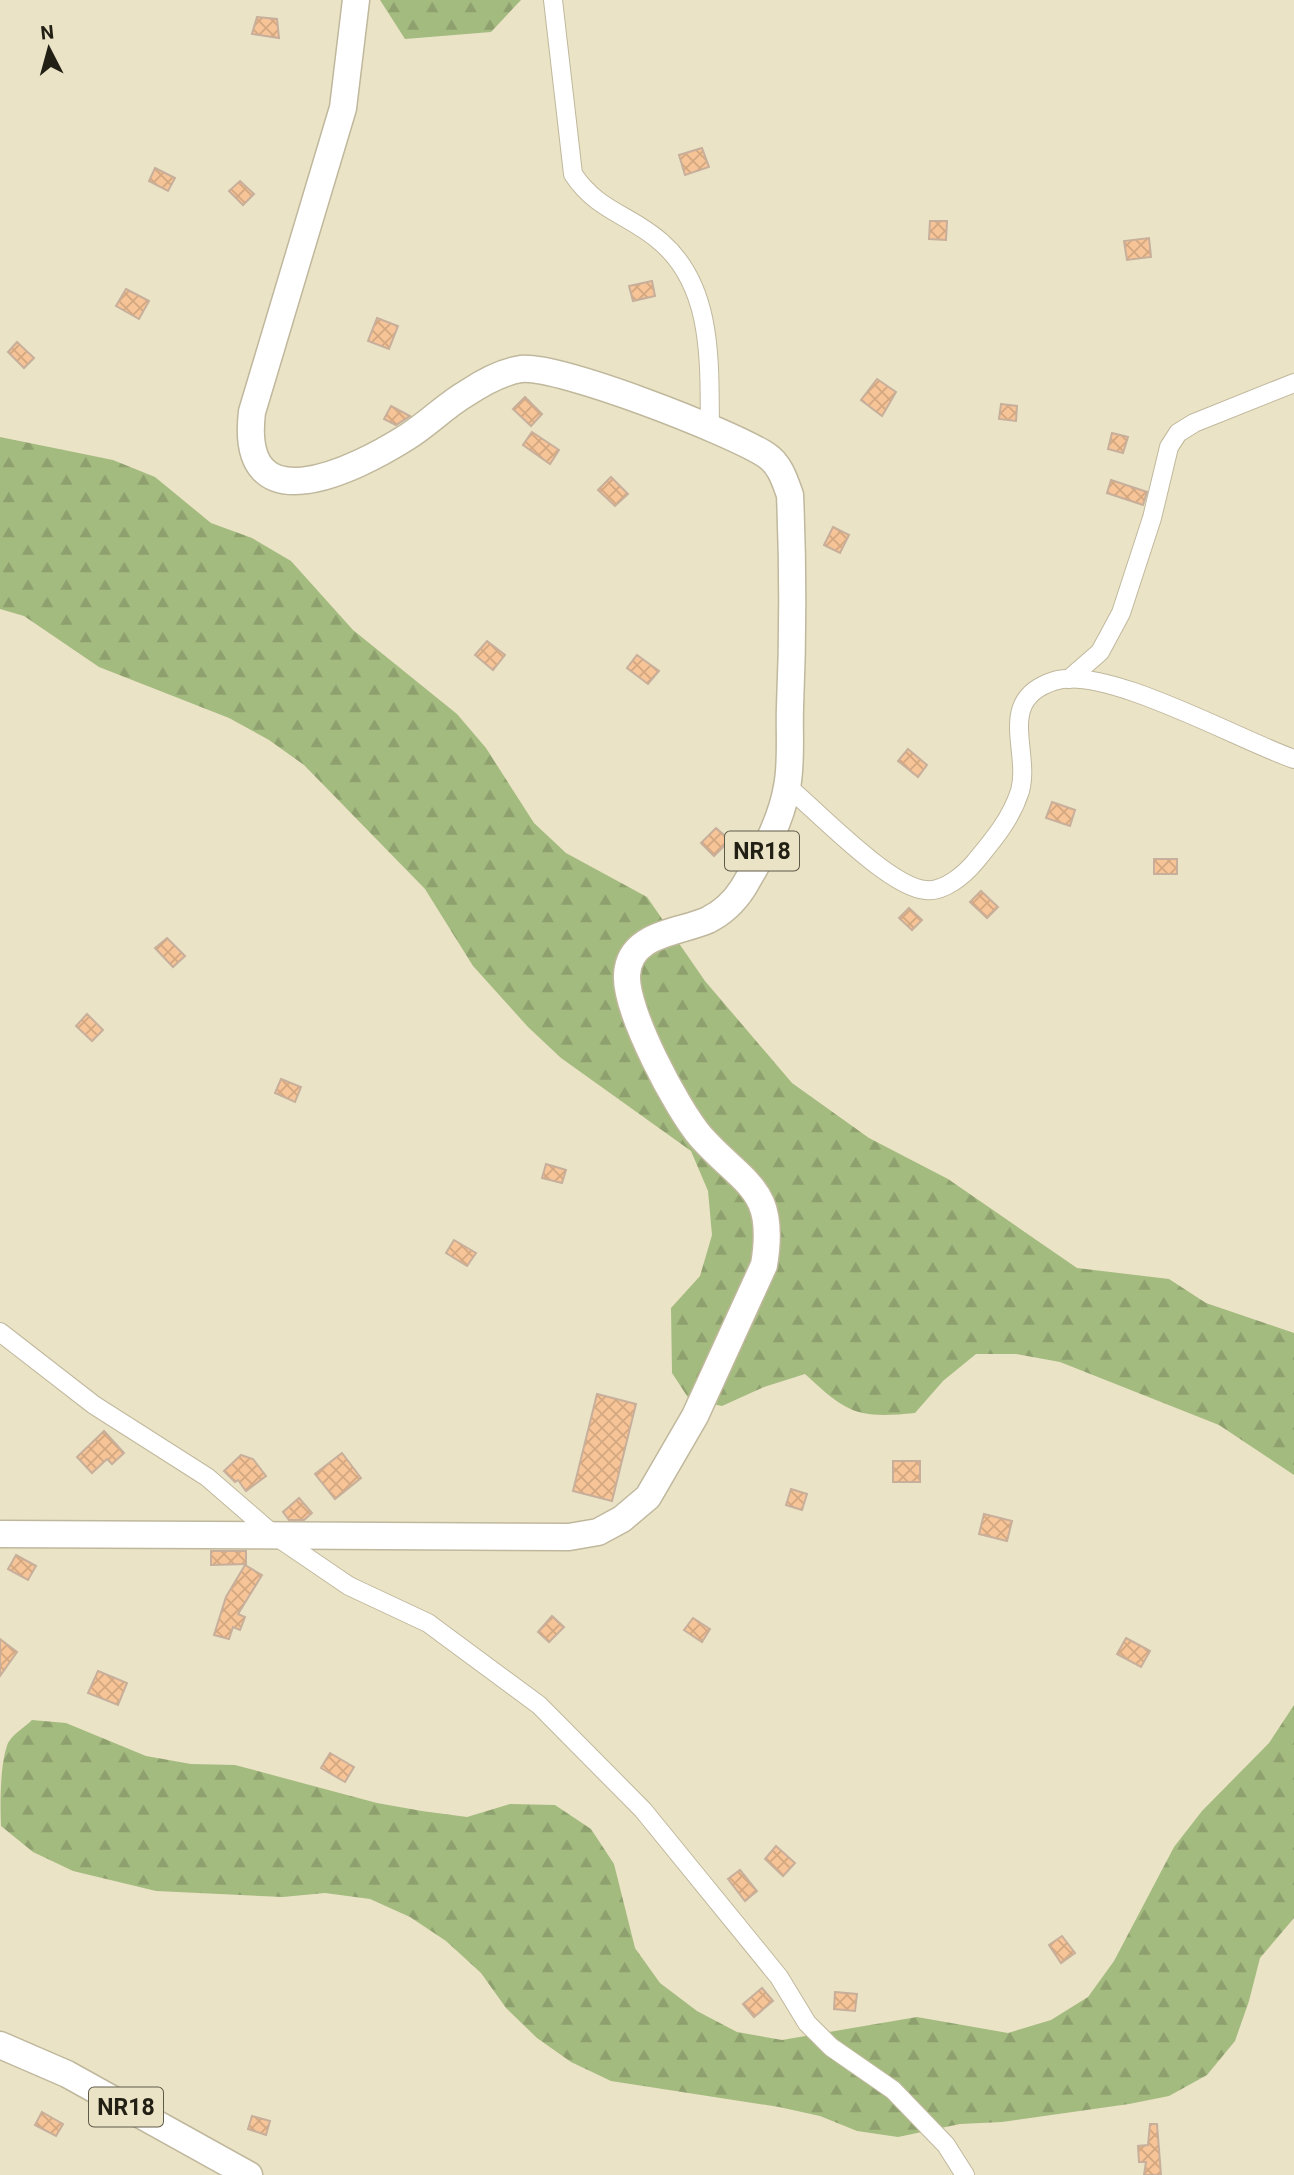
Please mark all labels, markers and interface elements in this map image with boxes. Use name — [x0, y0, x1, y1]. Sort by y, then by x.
north arrow — [14, 14, 84, 84]
text: N — [39, 20, 55, 45]
road number: NR18 — [725, 832, 799, 870]
road number: NR18 — [89, 2088, 163, 2126]

